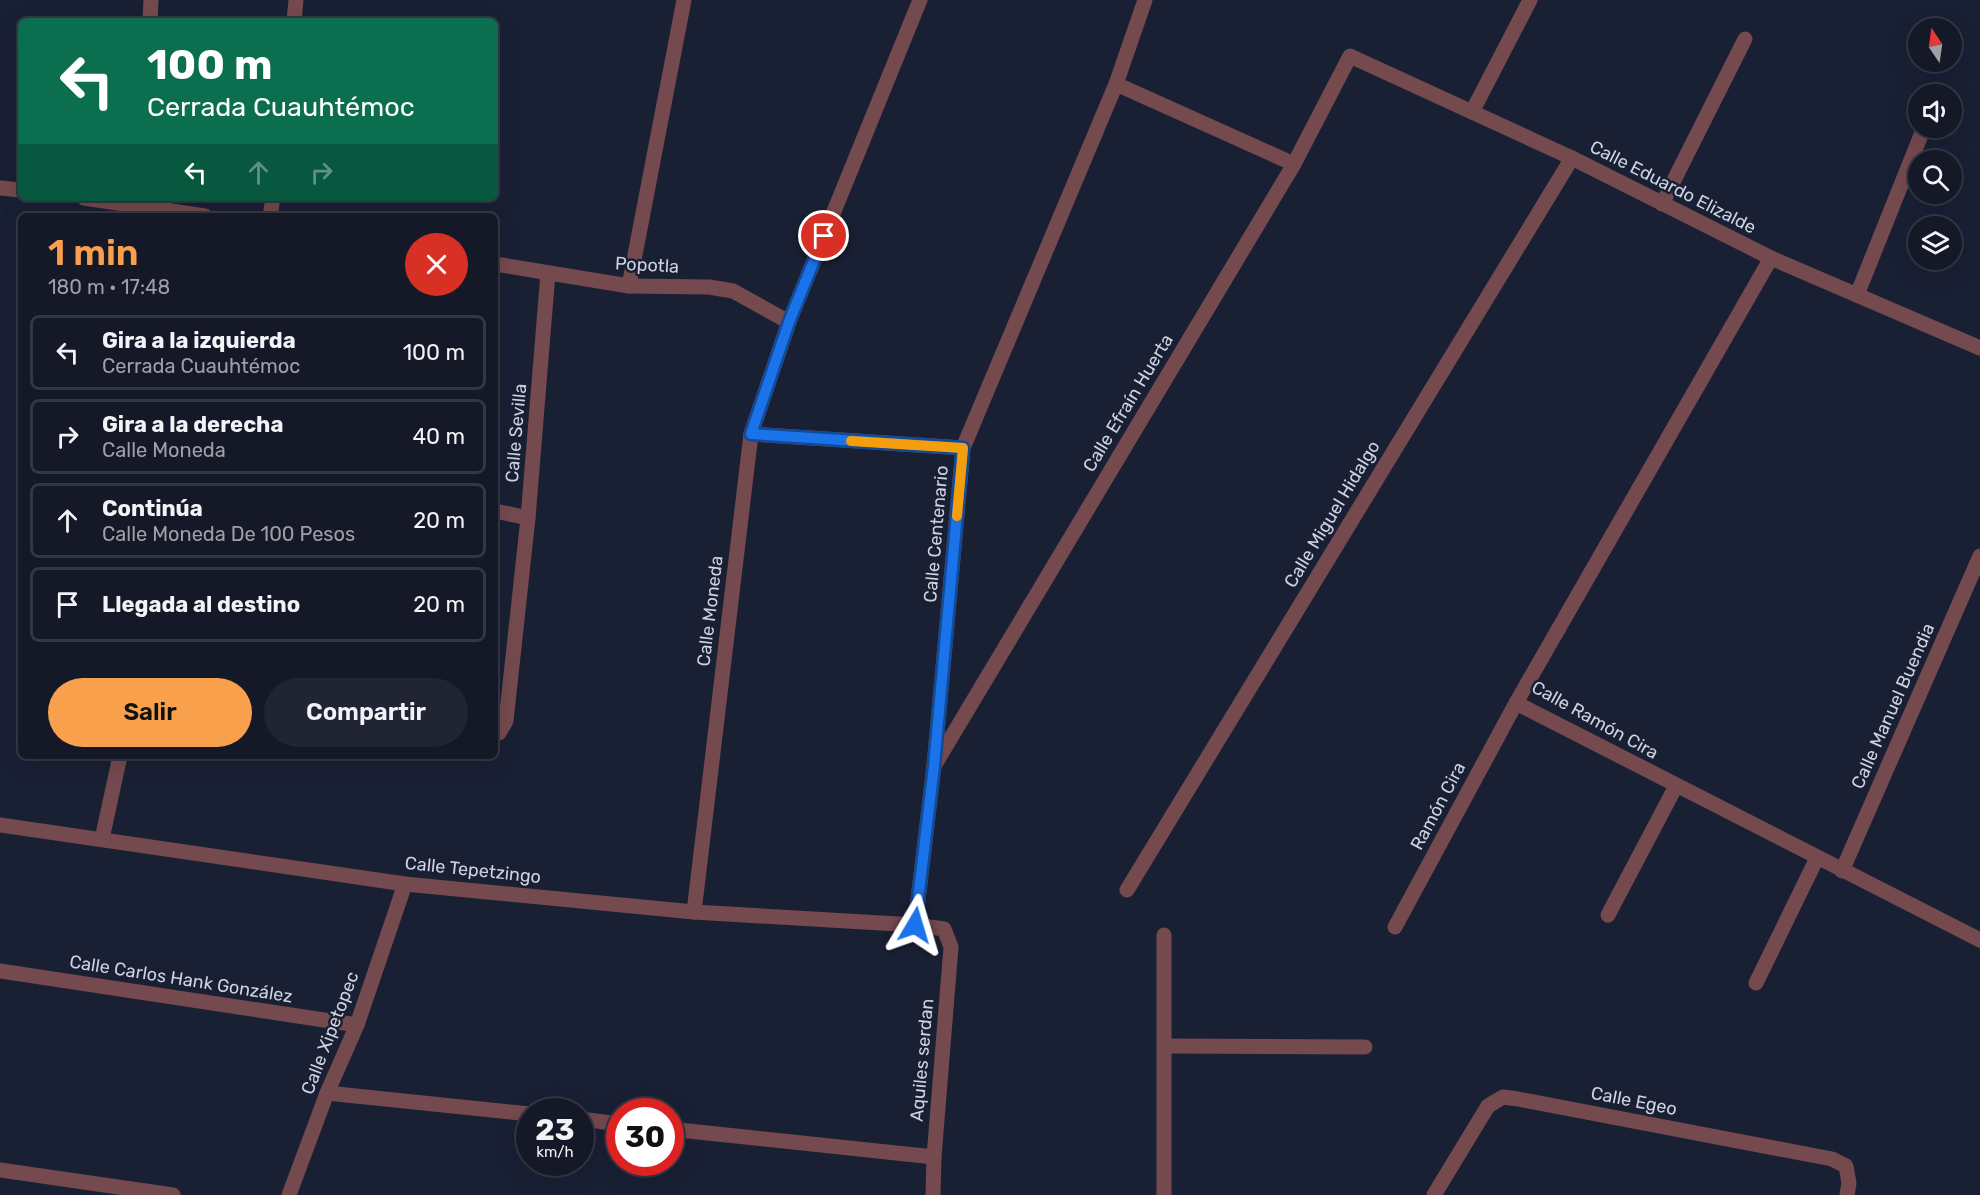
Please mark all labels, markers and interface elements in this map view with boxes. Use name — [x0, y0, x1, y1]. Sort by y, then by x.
north arrow — [1908, 18, 1962, 72]
map controls — [1908, 18, 1962, 270]
text: 100 m — [147, 40, 272, 90]
icon: left — [48, 42, 126, 120]
button: sound — [1908, 84, 1962, 138]
text: Cerrada Cuauhtémoc — [147, 91, 415, 123]
street label: Calle Eduardo Elizalde — [1586, 136, 1760, 238]
button: search — [1908, 150, 1962, 204]
icon: left — [179, 156, 212, 189]
icon: ahead — [242, 156, 275, 189]
icon: right — [305, 156, 338, 189]
pin — [798, 210, 849, 261]
button: layers — [1908, 216, 1962, 270]
icon: arrive — [807, 219, 840, 252]
text: 1 min — [48, 231, 139, 274]
button: close — [405, 233, 468, 296]
street label: Popotla — [614, 252, 680, 278]
text: 180 m · 17:48 — [48, 275, 170, 299]
text: Gira a la izquierda — [102, 327, 296, 354]
street label: Calle Efraín Huerta — [1078, 330, 1178, 476]
icon: left — [51, 336, 84, 369]
text: 100 m — [403, 339, 465, 366]
text: Cerrada Cuauhtémoc — [102, 354, 300, 378]
street label: Calle Sevilla — [501, 383, 531, 483]
text: Gira a la derecha — [102, 411, 283, 438]
icon: right — [51, 420, 84, 453]
text: 40 m — [412, 423, 465, 450]
street label: Calle Miguel Hidalgo — [1279, 437, 1385, 591]
text: Calle Moneda — [102, 438, 226, 462]
street label: Calle Centenario — [919, 465, 953, 603]
text: Continúa — [102, 495, 203, 522]
icon: ahead — [51, 504, 84, 537]
text: 20 m — [413, 507, 465, 534]
text: Calle Moneda De 100 Pesos — [102, 522, 355, 546]
street label: Calle Moneda — [692, 554, 728, 668]
icon: arrive — [51, 588, 84, 621]
text: Llegada al destino — [102, 591, 300, 618]
text: 20 m — [413, 591, 465, 618]
street label: Calle Manuel Buendia — [1847, 620, 1939, 792]
street label: Calle Ramón Cira — [1528, 676, 1662, 764]
button: Salir — [48, 678, 252, 747]
button: Compartir — [264, 678, 468, 747]
street label: Ramón Cira — [1406, 758, 1470, 854]
street label: Calle Tepetzingo — [404, 852, 542, 888]
position arrow — [883, 893, 947, 957]
street label: Calle Carlos Hank González — [68, 950, 294, 1008]
street label: Calle Xipetopec — [296, 968, 364, 1098]
street label: Aquiles serdan — [906, 998, 938, 1122]
street label: Calle Egeo — [1589, 1082, 1679, 1120]
speed limit sign: 30 — [606, 1098, 684, 1176]
text: 23 — [535, 1112, 575, 1148]
text: km/h — [536, 1143, 574, 1161]

